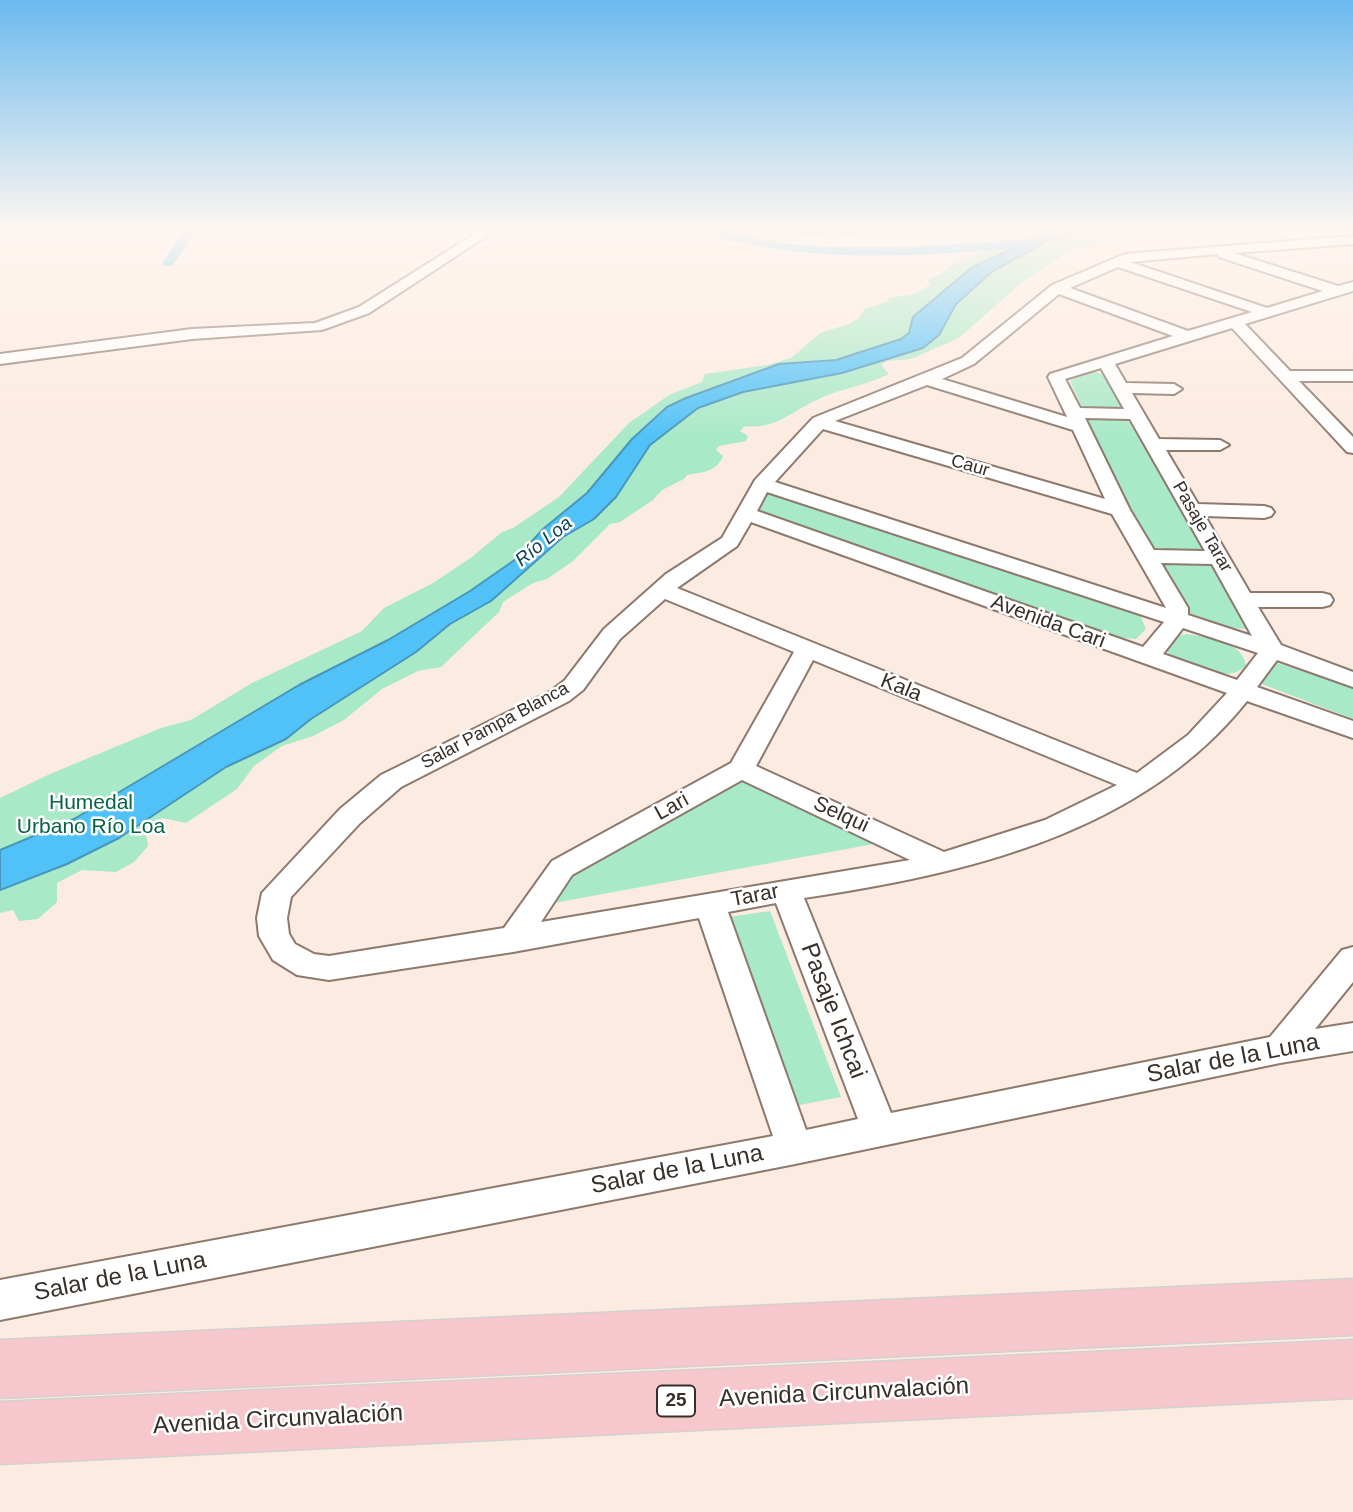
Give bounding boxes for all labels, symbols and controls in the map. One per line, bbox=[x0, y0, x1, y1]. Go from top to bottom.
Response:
street label: Caur bbox=[948, 450, 992, 482]
street label: Pasaje Tarar bbox=[1167, 478, 1237, 576]
water label: Río Loa bbox=[511, 512, 577, 572]
street label: Avenida Cari bbox=[987, 590, 1109, 654]
street label: Kala bbox=[877, 668, 925, 708]
street label: Salar Pampa Blanca bbox=[417, 678, 573, 774]
street label: Lari bbox=[651, 787, 693, 827]
park label: Humedal Urbano Río Loa bbox=[17, 790, 165, 840]
street label: Selqui bbox=[809, 791, 873, 839]
street label: Tarar bbox=[729, 879, 781, 913]
street label: Pasaje Ichcai bbox=[794, 939, 872, 1083]
street label: Salar de la Luna bbox=[1144, 1028, 1322, 1090]
street label: Salar de la Luna bbox=[588, 1139, 766, 1201]
street label: Salar de la Luna bbox=[31, 1246, 209, 1308]
street label: Avenida Circunvalación bbox=[718, 1372, 970, 1414]
road number: 25 bbox=[657, 1386, 695, 1416]
street label: Avenida Circunvalación bbox=[152, 1399, 404, 1441]

